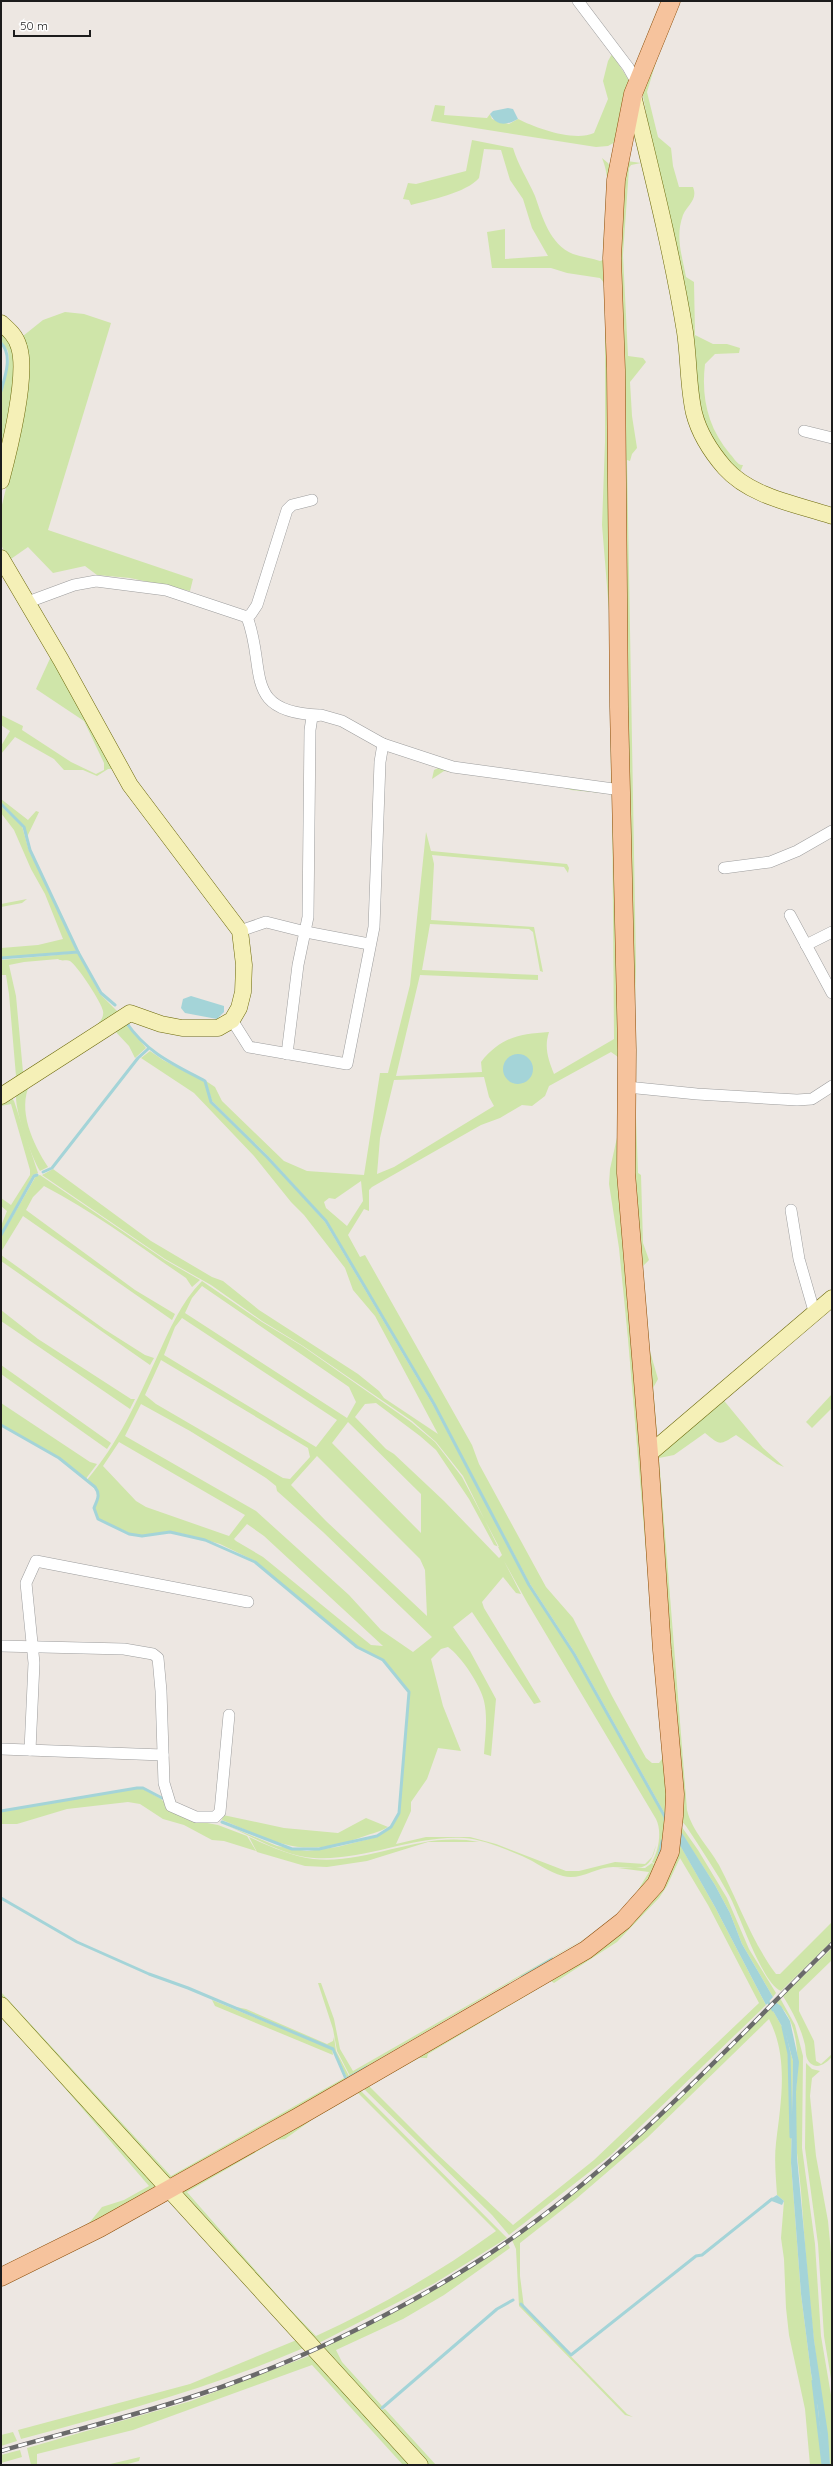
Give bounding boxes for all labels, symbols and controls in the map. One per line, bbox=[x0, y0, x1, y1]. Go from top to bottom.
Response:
scale bar bbox=[14, 12, 90, 38]
text: 50 m bbox=[20, 18, 48, 33]

